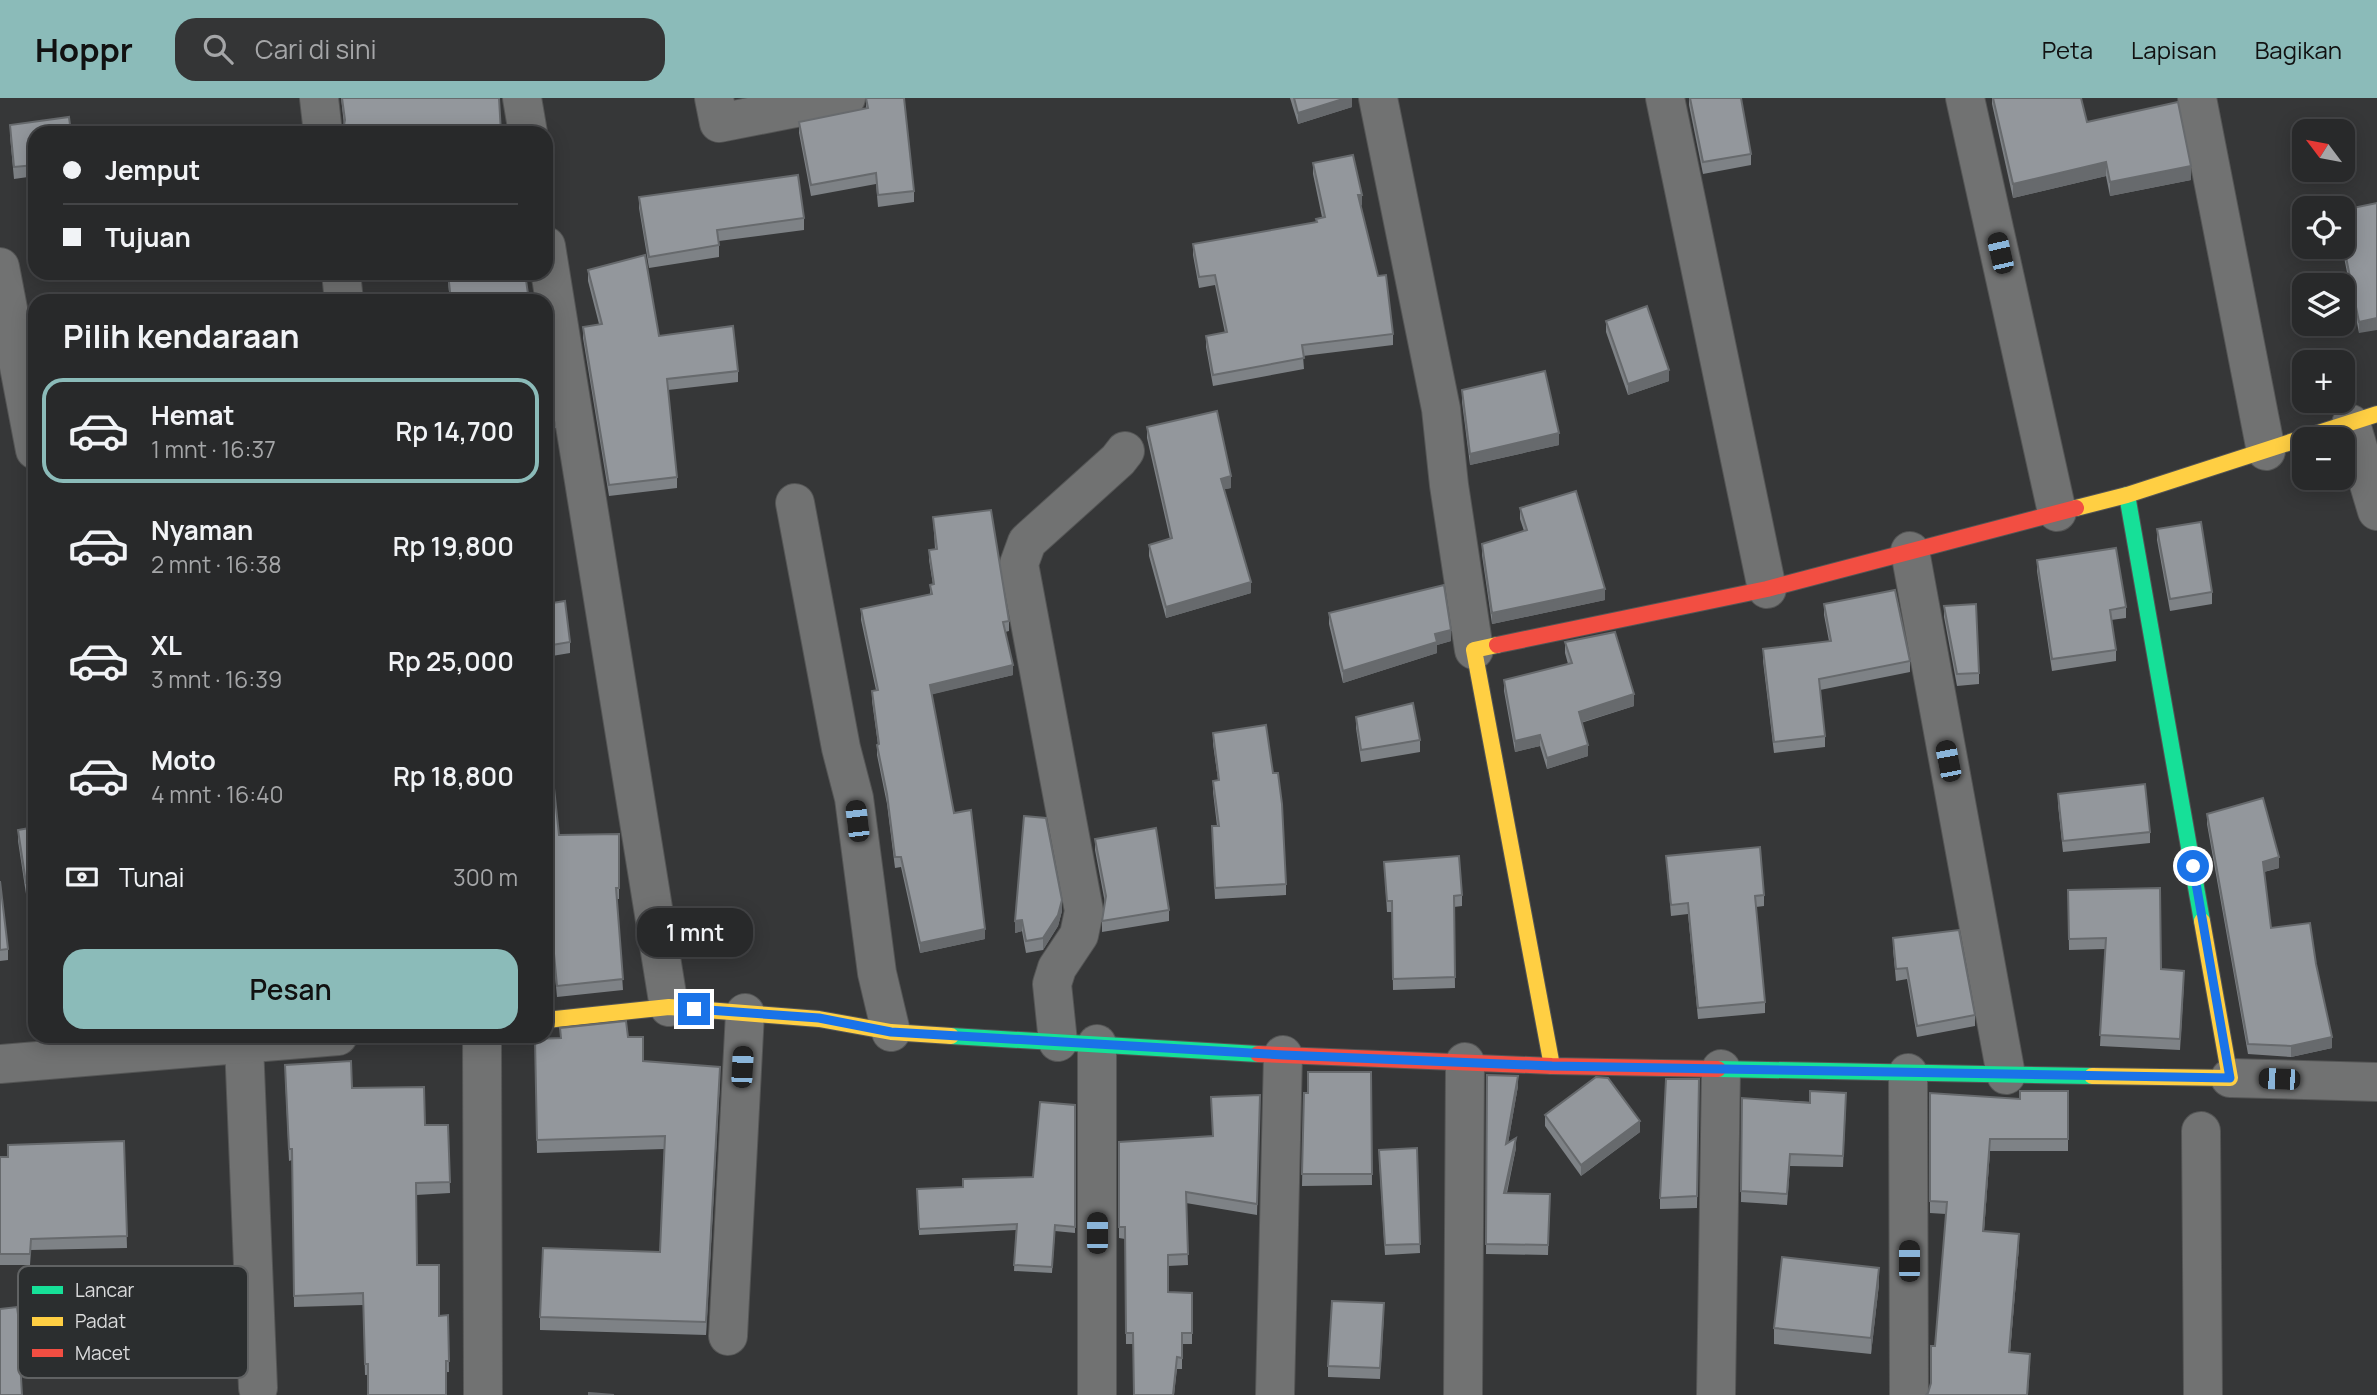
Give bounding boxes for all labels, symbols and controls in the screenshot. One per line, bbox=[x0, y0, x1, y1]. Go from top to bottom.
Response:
search box bbox=[175, 18, 665, 81]
text: Hoppr bbox=[35, 27, 133, 72]
icon: search bbox=[199, 30, 237, 68]
text: Cari di sini bbox=[255, 31, 377, 67]
text: Peta bbox=[2042, 33, 2093, 66]
text: Lapisan bbox=[2131, 33, 2217, 66]
text: Bagikan bbox=[2255, 33, 2342, 66]
north arrow bbox=[2292, 119, 2356, 182]
map controls bbox=[2292, 119, 2355, 490]
text: Jemput bbox=[105, 152, 200, 188]
button: locate bbox=[2292, 196, 2355, 259]
text: Tujuan bbox=[105, 219, 191, 255]
car bbox=[1986, 230, 2015, 276]
button: layers bbox=[2292, 273, 2355, 336]
text: Pilih kendaraan bbox=[63, 314, 300, 358]
button: + bbox=[2292, 350, 2355, 413]
text: Hemat bbox=[151, 397, 235, 433]
icon: car bbox=[67, 399, 130, 462]
text: Rp 14,700 bbox=[395, 413, 514, 449]
button: − bbox=[2292, 427, 2355, 490]
text: 1 mnt · 16:37 bbox=[151, 433, 276, 465]
text: Nyaman bbox=[151, 512, 253, 548]
icon: car bbox=[67, 514, 130, 577]
text: Rp 19,800 bbox=[393, 528, 514, 564]
text: 2 mnt · 16:38 bbox=[151, 548, 282, 580]
text: XL bbox=[151, 627, 182, 663]
icon: car bbox=[67, 629, 130, 692]
text: Rp 25,000 bbox=[388, 643, 514, 679]
text: 3 mnt · 16:39 bbox=[151, 663, 282, 695]
car bbox=[1934, 738, 1963, 784]
text: Moto bbox=[151, 742, 216, 778]
icon: car bbox=[67, 744, 130, 807]
text: Rp 18,800 bbox=[393, 758, 514, 794]
text: 4 mnt · 16:40 bbox=[151, 778, 284, 810]
car bbox=[845, 799, 870, 843]
route start bbox=[2177, 850, 2209, 882]
icon: cash bbox=[63, 858, 101, 896]
text: Tunai bbox=[119, 859, 185, 895]
text: 300 m bbox=[453, 861, 518, 893]
callout: 1 mnt bbox=[636, 908, 752, 956]
text: 1 mnt bbox=[666, 916, 724, 948]
button: Pesan bbox=[63, 949, 518, 1029]
route end bbox=[678, 993, 710, 1025]
car bbox=[731, 1045, 754, 1089]
car bbox=[2258, 1068, 2301, 1090]
car bbox=[1087, 1212, 1108, 1254]
car bbox=[1899, 1240, 1920, 1282]
legend bbox=[18, 1266, 248, 1378]
text: Lancar bbox=[75, 1277, 134, 1303]
text: Padat bbox=[75, 1308, 126, 1334]
text: Macet bbox=[75, 1340, 130, 1366]

